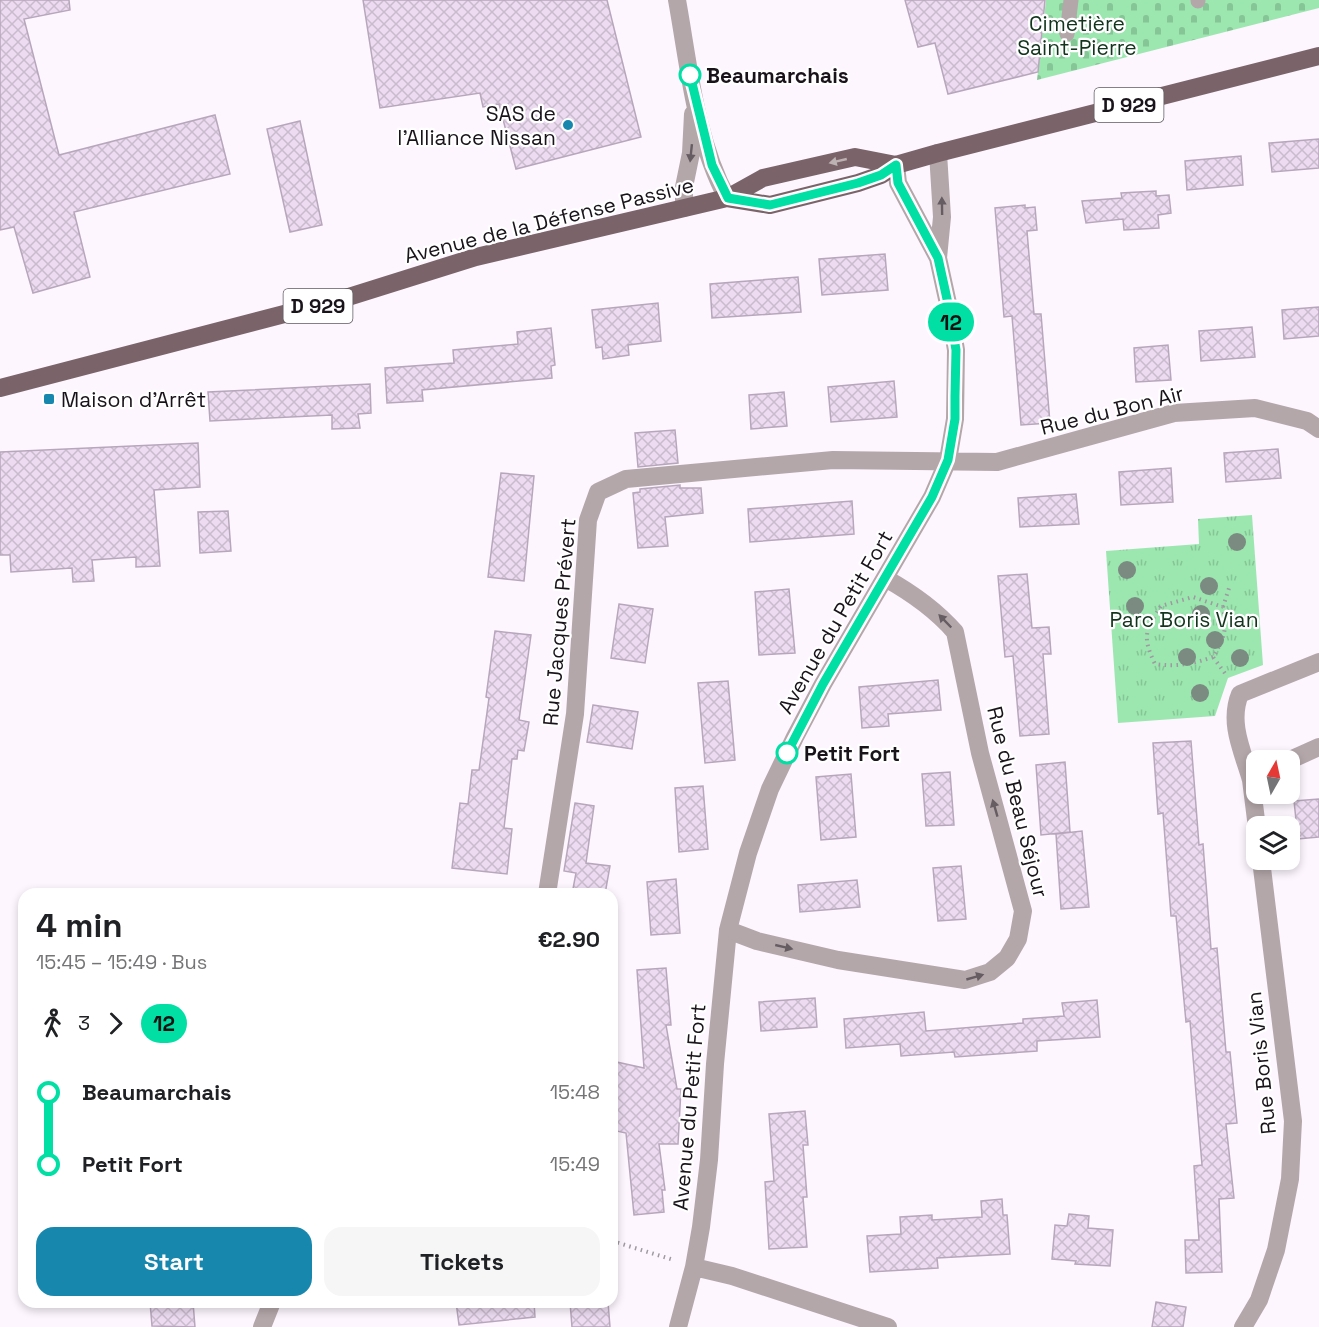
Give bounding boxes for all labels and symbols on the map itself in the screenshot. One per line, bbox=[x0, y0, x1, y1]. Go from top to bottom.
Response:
park label: Cimetière Saint-Pierre bbox=[1017, 10, 1137, 61]
place label: Beaumarchais bbox=[706, 62, 849, 89]
marker: Beaumarchais bbox=[679, 64, 701, 86]
road number: D 929 bbox=[1094, 88, 1164, 122]
place label: SAS de l'Alliance Nissan bbox=[397, 100, 556, 151]
marker: SAS de l'Alliance Nissan bbox=[561, 118, 575, 132]
one-way arrow bbox=[686, 143, 695, 162]
one-way arrow bbox=[829, 156, 848, 166]
street label: Avenue de la Défense Passive bbox=[401, 171, 697, 269]
one-way arrow bbox=[937, 196, 947, 215]
road number: D 929 bbox=[284, 289, 352, 323]
line badge: 12 bbox=[924, 302, 978, 342]
street label: Rue du Bon Air bbox=[1037, 379, 1187, 441]
place label: Maison d'Arrêt bbox=[61, 386, 206, 413]
marker: Maison d'Arrêt bbox=[42, 392, 56, 406]
street label: Rue Jacques Prévert bbox=[536, 517, 582, 727]
street label: Avenue du Petit Fort bbox=[771, 525, 899, 719]
park label: Parc Boris Vian bbox=[1109, 606, 1259, 633]
one-way arrow bbox=[938, 614, 952, 629]
street label: Rue du Beau Séjour bbox=[981, 703, 1055, 901]
place label: Petit Fort bbox=[804, 740, 900, 767]
marker: Petit Fort bbox=[776, 742, 798, 764]
north arrow bbox=[1246, 750, 1300, 804]
one-way arrow bbox=[990, 799, 999, 817]
one-way arrow bbox=[774, 943, 793, 952]
one-way arrow bbox=[966, 972, 984, 981]
street label: Rue Boris Vian bbox=[1240, 990, 1282, 1136]
street label: Avenue du Petit Fort bbox=[667, 1003, 711, 1211]

